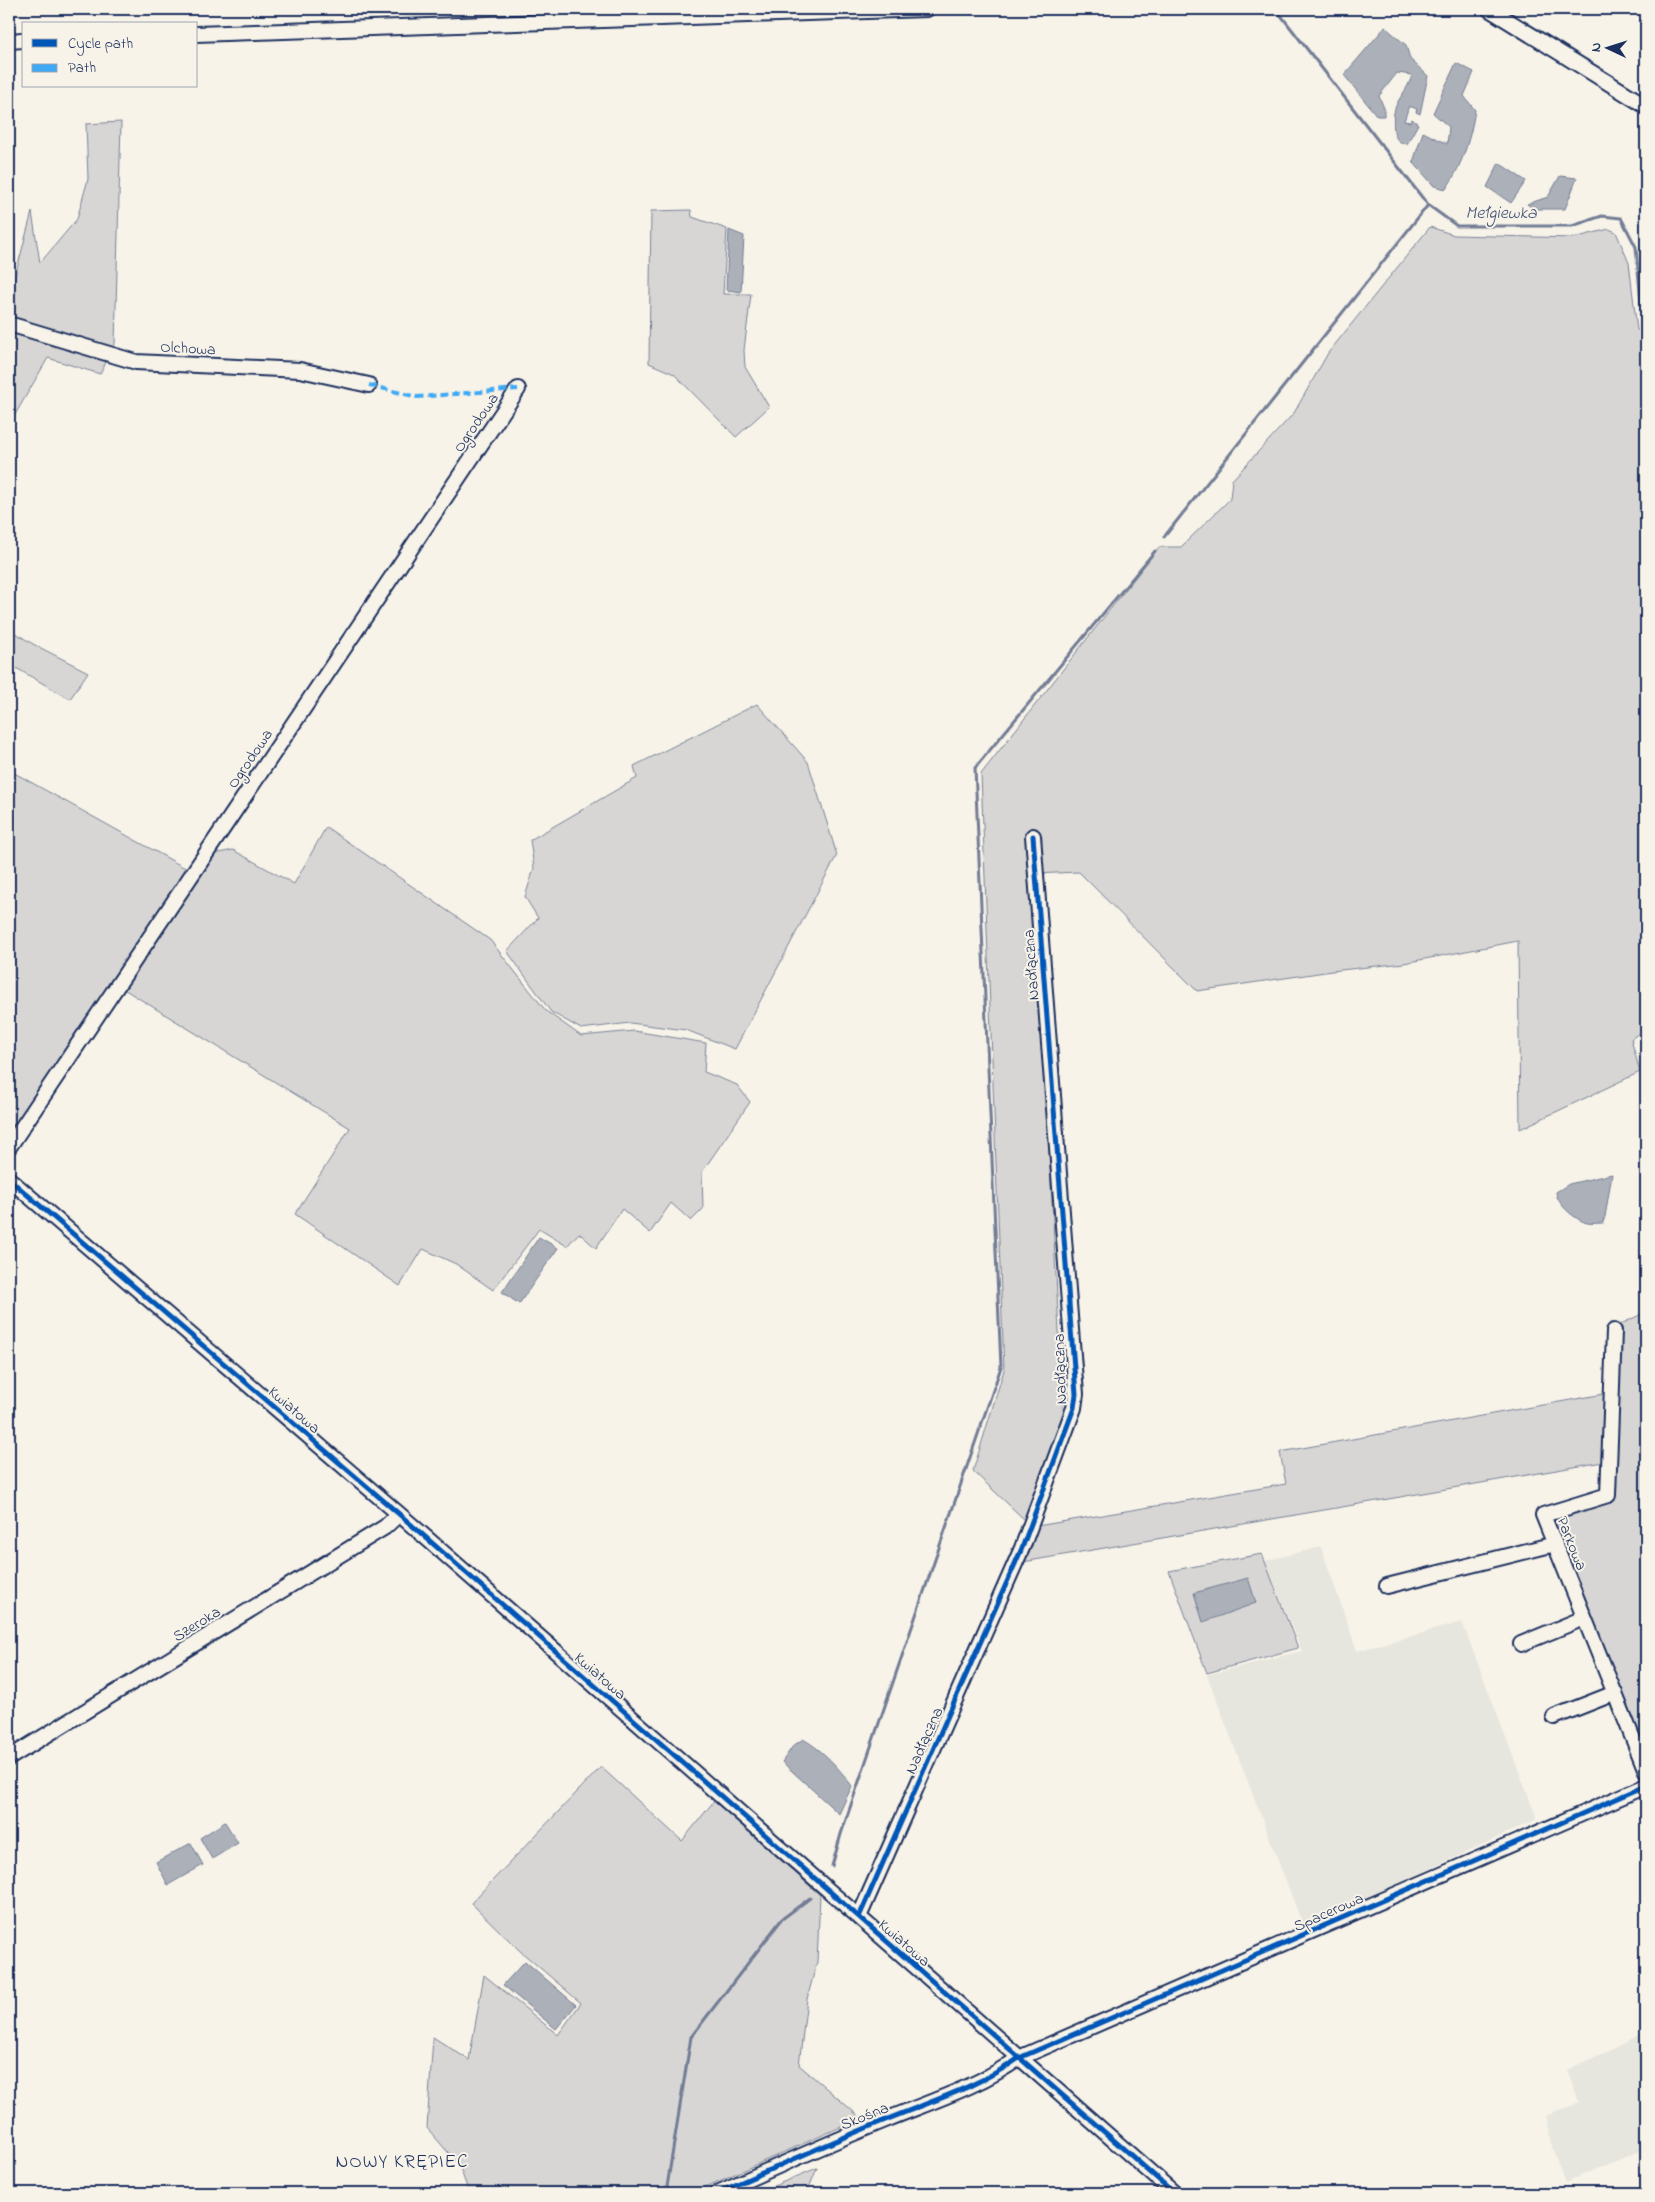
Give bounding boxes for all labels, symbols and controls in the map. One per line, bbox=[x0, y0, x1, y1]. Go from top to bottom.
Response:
legend bbox=[22, 22, 198, 88]
north arrow bbox=[1582, 22, 1632, 72]
text: Cycle path bbox=[68, 33, 133, 56]
text: N bbox=[1586, 42, 1607, 53]
text: Path bbox=[68, 57, 96, 79]
water label: Mełgiewka bbox=[1465, 201, 1537, 227]
street label: Olchowa bbox=[160, 336, 216, 362]
street label: Ogrodowa bbox=[448, 388, 505, 458]
street label: Ogrodowa bbox=[222, 724, 279, 794]
street label: Nadłączna bbox=[1018, 929, 1046, 1001]
street label: Nadłączna bbox=[1048, 1333, 1074, 1405]
street label: Kwiatowa bbox=[262, 1381, 325, 1440]
street label: Parkowa bbox=[1549, 1513, 1593, 1574]
street label: Szeroka bbox=[168, 1601, 226, 1649]
street label: Kwiatowa bbox=[568, 1647, 631, 1706]
street label: Nadłączna bbox=[899, 1703, 950, 1778]
street label: Spacerowa bbox=[1290, 1887, 1368, 1939]
street label: Kwiatowa bbox=[872, 1914, 935, 1973]
street label: Skośna bbox=[837, 2096, 893, 2137]
district label: NOWY KRĘPIEC bbox=[335, 2149, 469, 2176]

